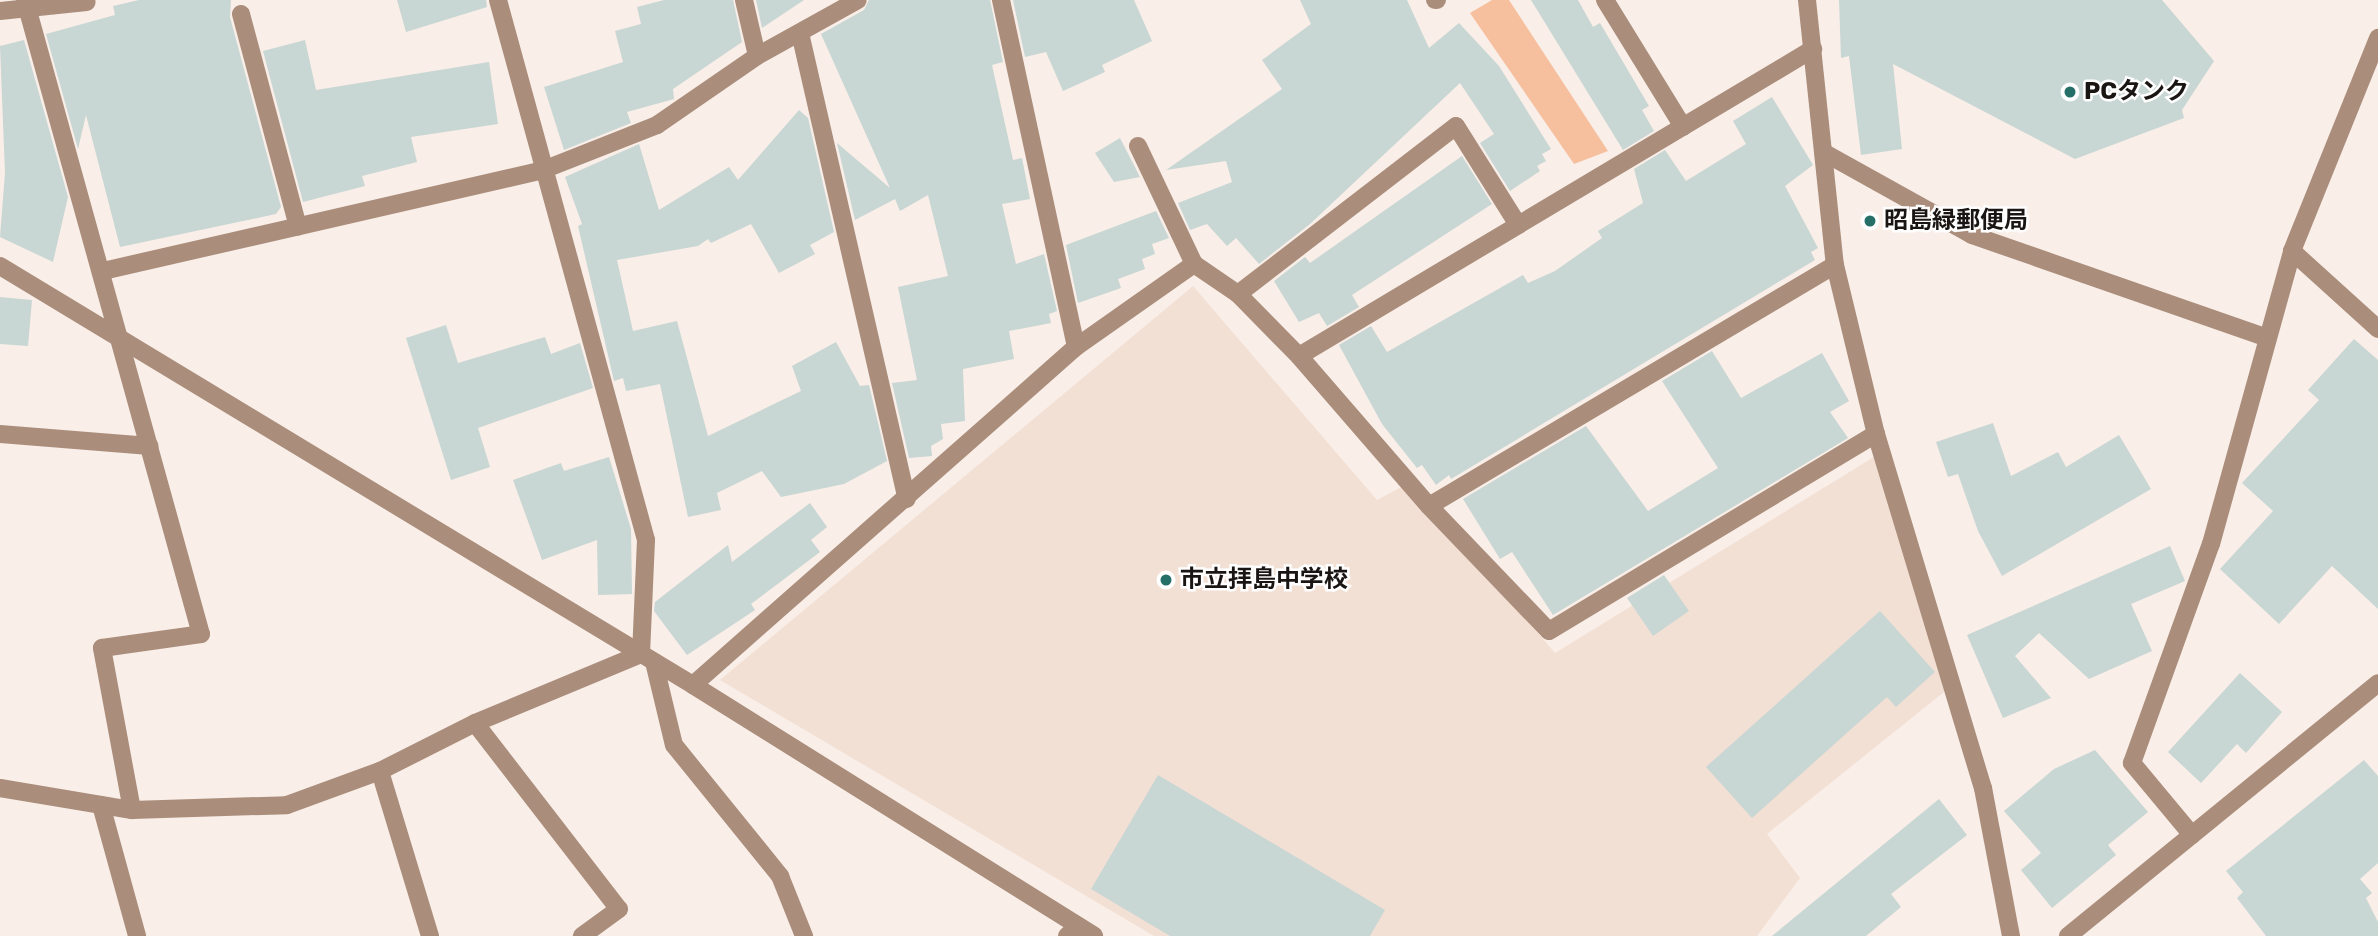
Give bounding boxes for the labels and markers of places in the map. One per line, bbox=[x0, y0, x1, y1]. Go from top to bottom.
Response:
place label: PCタンク bbox=[2084, 78, 2189, 106]
marker: PCタンク bbox=[2062, 84, 2078, 100]
place label: 昭島緑郵便局 bbox=[1884, 207, 2028, 235]
marker: 昭島緑郵便局 bbox=[1862, 213, 1878, 229]
place label: 市立拝島中学校 bbox=[1180, 566, 1348, 594]
marker: 市立拝島中学校 bbox=[1158, 572, 1174, 588]

